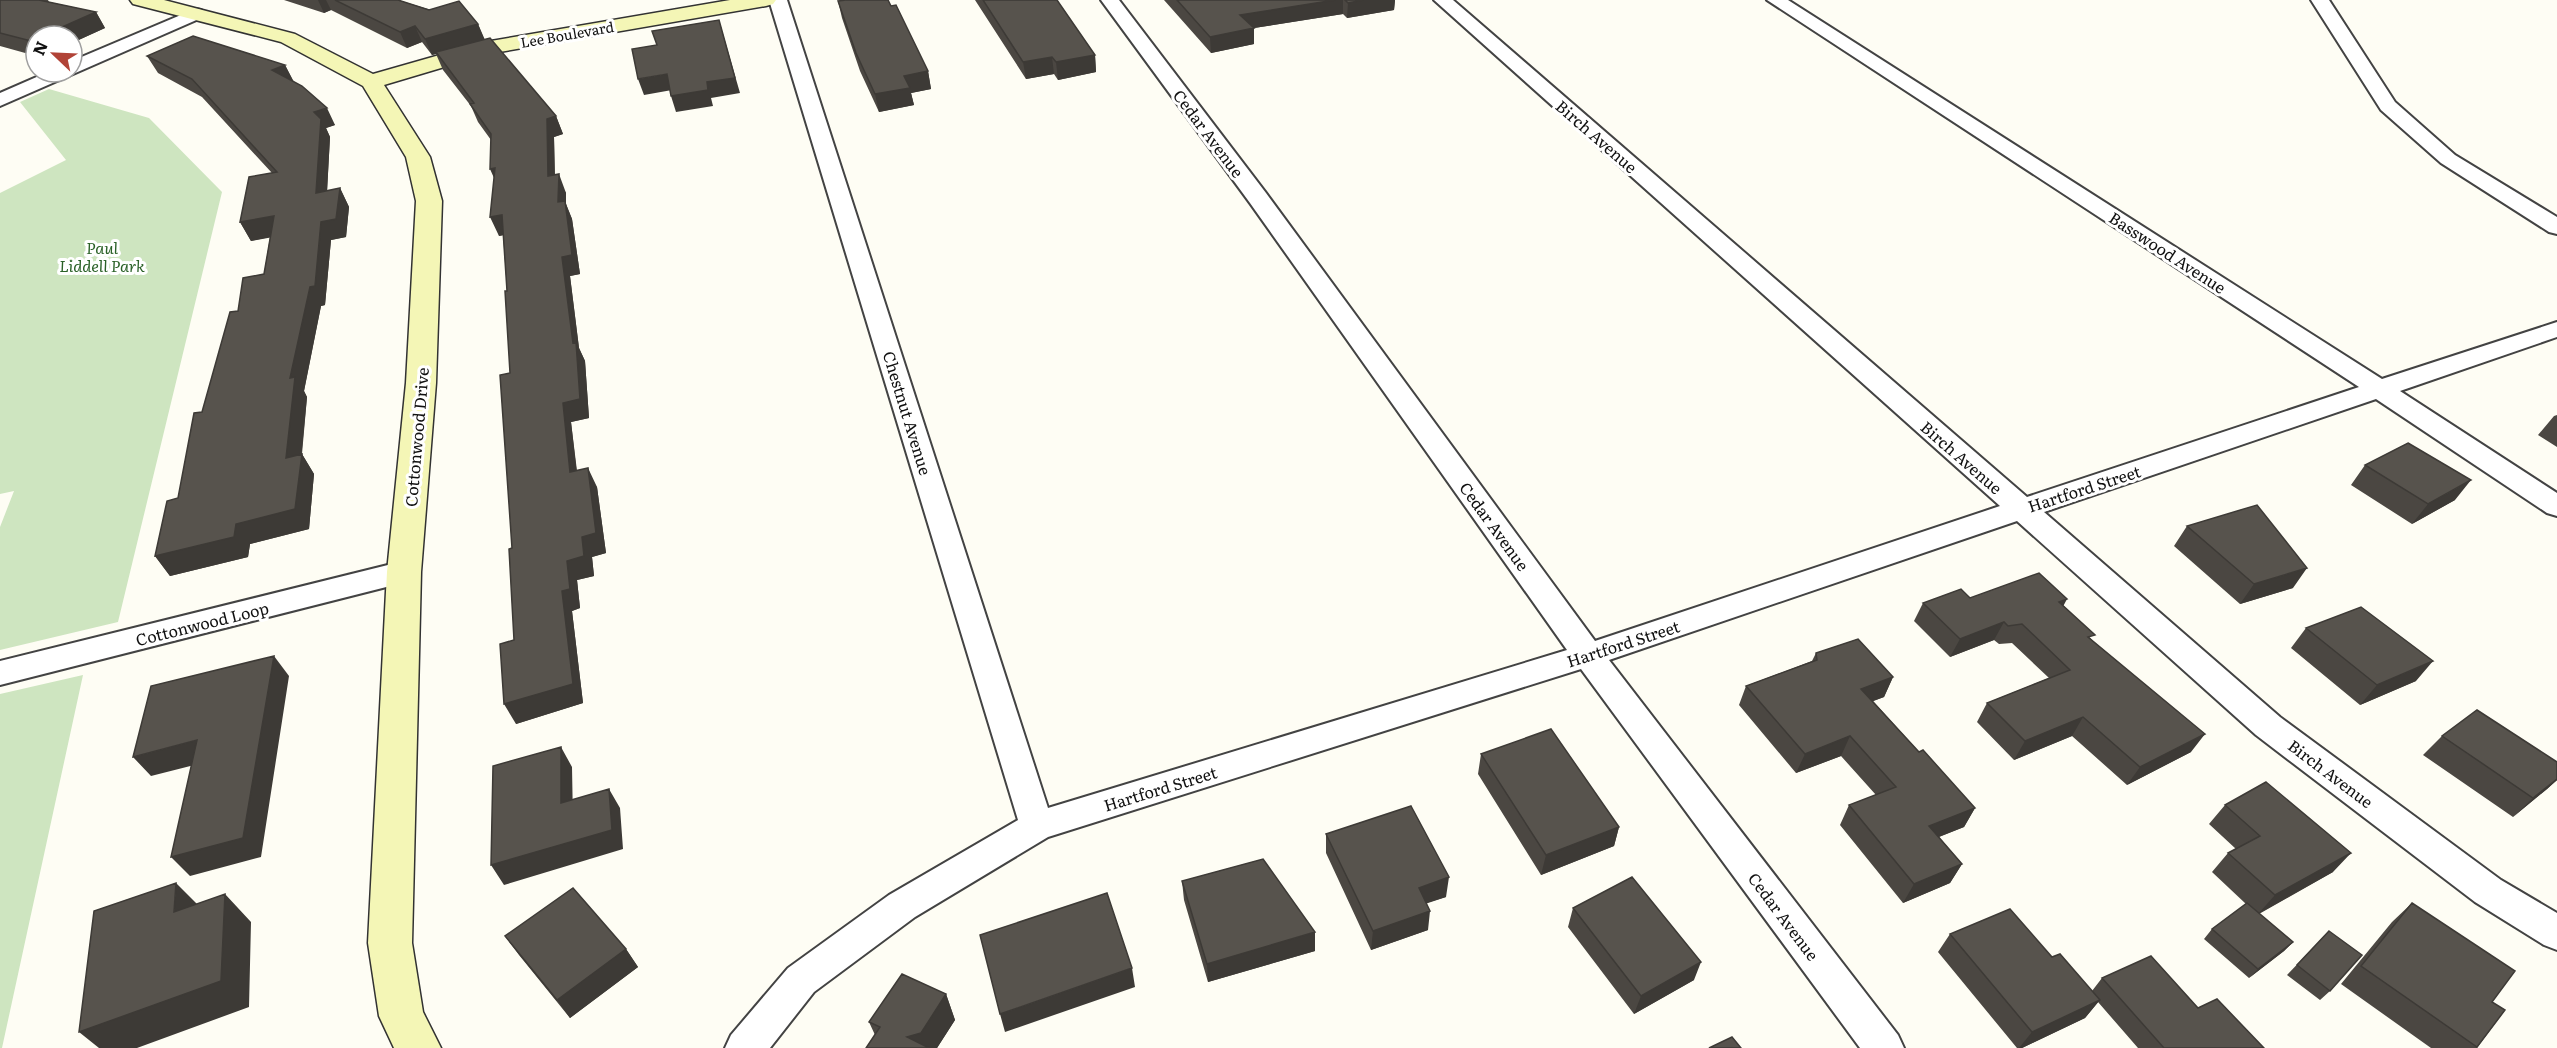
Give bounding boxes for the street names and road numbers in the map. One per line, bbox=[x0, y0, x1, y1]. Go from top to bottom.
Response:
street label: Lee Boulevard bbox=[519, 16, 616, 52]
street label: Cedar Avenue bbox=[1168, 84, 1250, 182]
street label: Birch Avenue bbox=[1551, 94, 1643, 178]
street label: Basswood Avenue bbox=[2105, 205, 2231, 299]
street label: Chestnut Avenue bbox=[878, 348, 938, 478]
street label: Cottonwood Drive bbox=[398, 366, 434, 508]
street label: Birch Avenue bbox=[1916, 415, 2008, 499]
street label: Hartford Street bbox=[2024, 458, 2144, 518]
street label: Cedar Avenue bbox=[1455, 477, 1535, 575]
street label: Cottonwood Loop bbox=[133, 595, 271, 651]
street label: Hartford Street bbox=[1563, 613, 1683, 673]
street label: Birch Avenue bbox=[2283, 733, 2379, 813]
street label: Hartford Street bbox=[1100, 759, 1220, 817]
street label: Cedar Avenue bbox=[1743, 867, 1825, 965]

